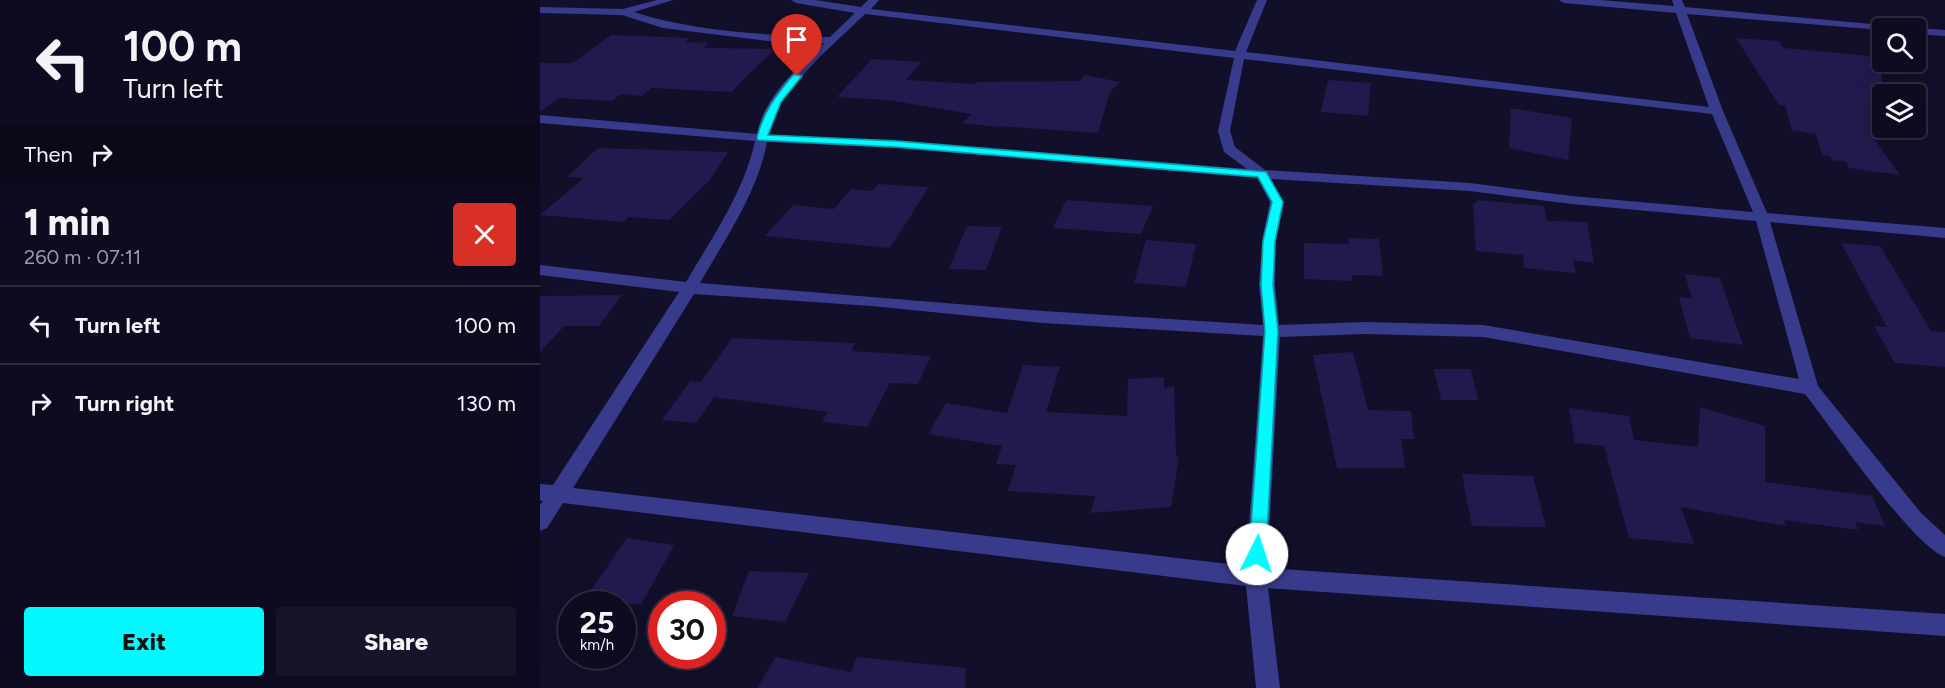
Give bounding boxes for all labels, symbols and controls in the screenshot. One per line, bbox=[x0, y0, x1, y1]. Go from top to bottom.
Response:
pin bbox=[771, 14, 822, 76]
map controls bbox=[1872, 18, 1926, 138]
button: search bbox=[1872, 18, 1926, 72]
text: 100 m bbox=[123, 21, 242, 72]
icon: arrive bbox=[780, 23, 813, 56]
icon: left bbox=[24, 24, 102, 102]
text: Turn left bbox=[123, 72, 223, 105]
button: layers bbox=[1872, 84, 1926, 138]
icon: right bbox=[85, 138, 118, 171]
text: Then bbox=[24, 141, 73, 168]
text: 1 min bbox=[24, 201, 110, 244]
button: close bbox=[453, 203, 516, 266]
text: 260 m · 07:11 bbox=[24, 245, 141, 269]
icon: left bbox=[24, 309, 57, 342]
text: Turn left bbox=[75, 312, 161, 339]
text: 100 m bbox=[455, 312, 516, 339]
icon: right bbox=[24, 387, 57, 420]
text: Turn right bbox=[75, 390, 174, 417]
text: 130 m bbox=[457, 390, 516, 417]
position arrow bbox=[1225, 522, 1289, 586]
speed limit sign: 30 bbox=[648, 591, 726, 669]
text: 25 bbox=[580, 604, 614, 641]
button: Exit bbox=[24, 607, 264, 676]
button: Share bbox=[276, 607, 516, 676]
text: km/h bbox=[580, 636, 614, 654]

